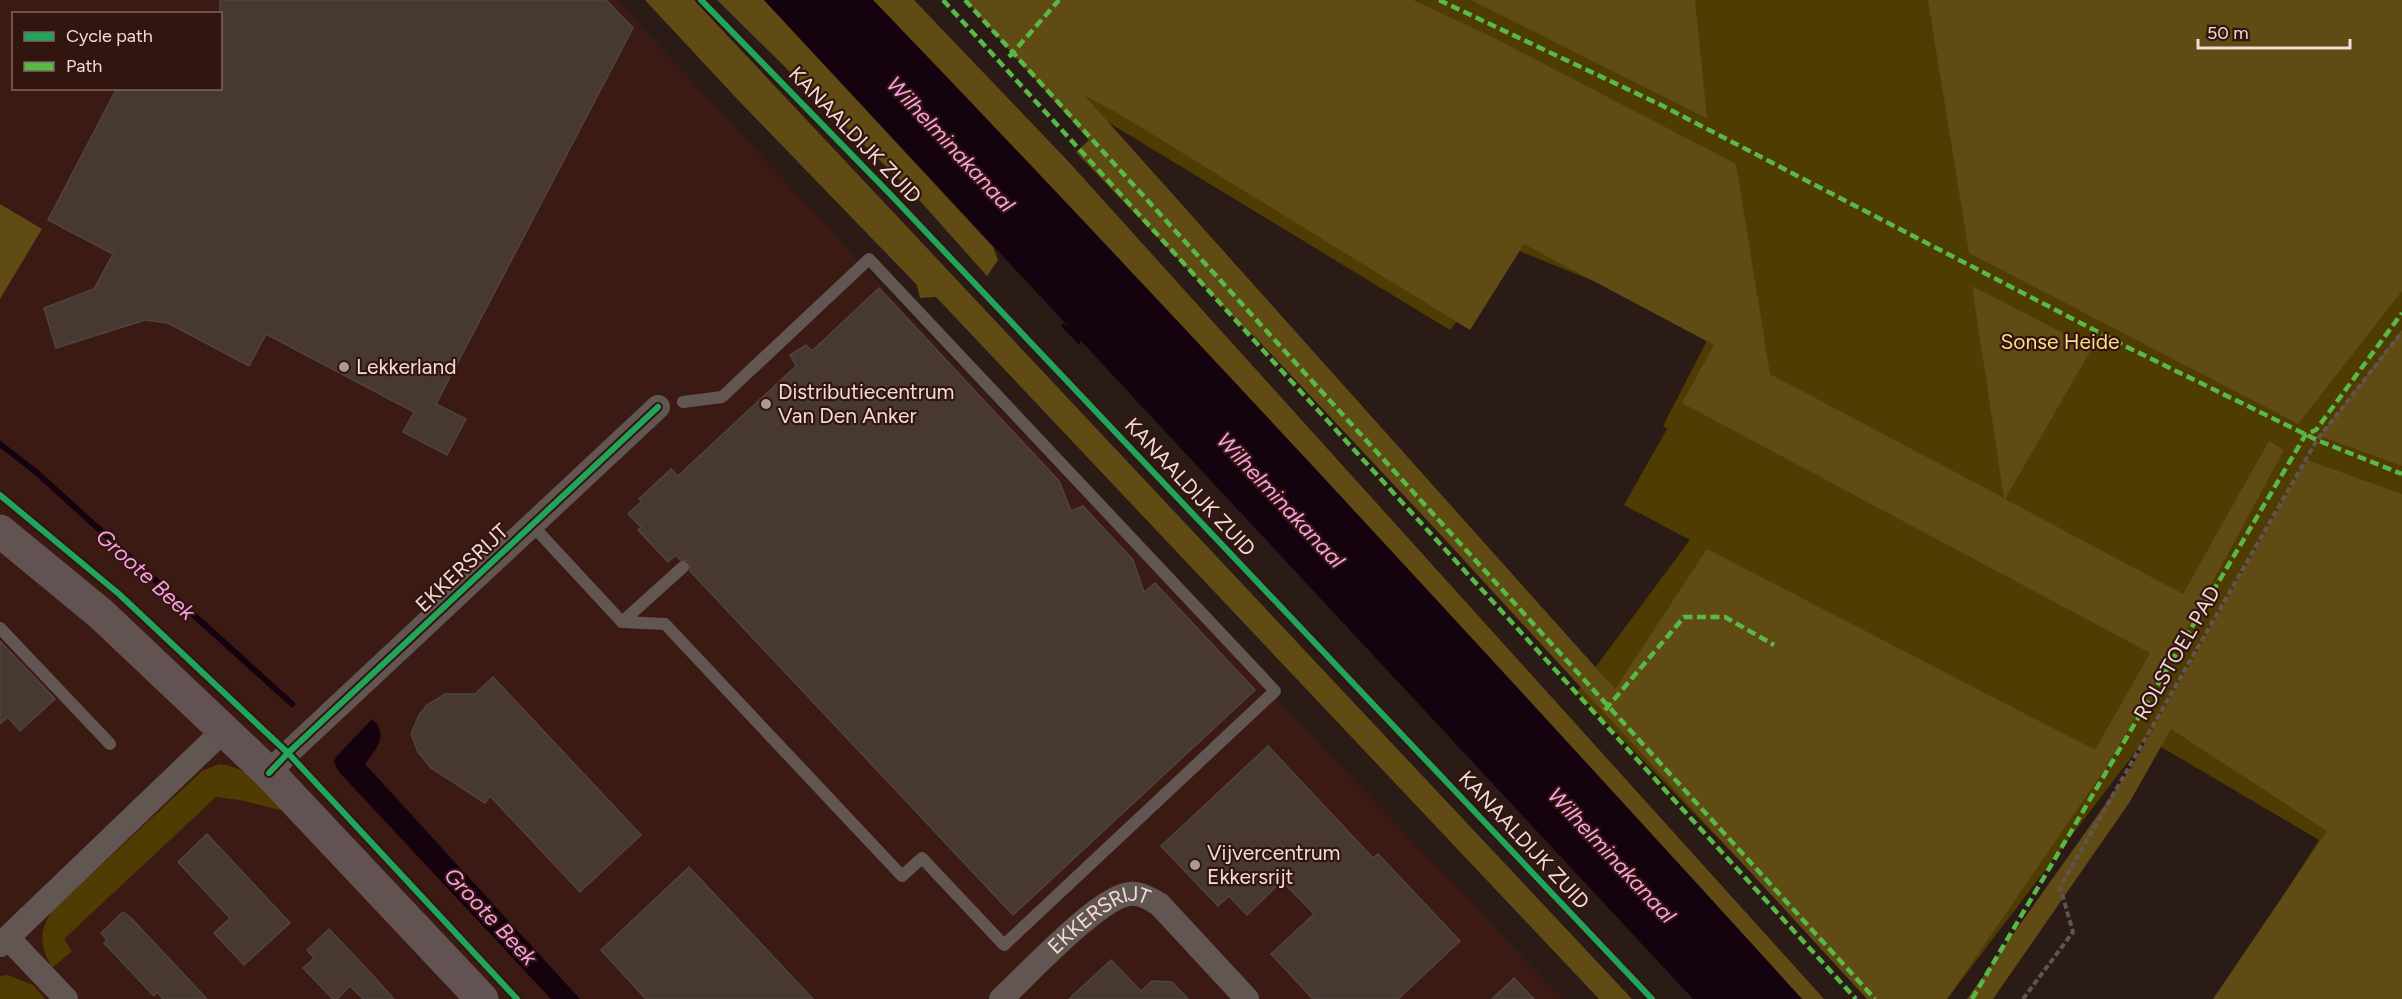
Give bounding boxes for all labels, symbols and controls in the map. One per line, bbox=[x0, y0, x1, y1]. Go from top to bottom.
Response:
legend bbox=[12, 12, 222, 90]
scale bar bbox=[2198, 12, 2350, 50]
text: 50 m bbox=[2207, 22, 2249, 44]
text: Cycle path bbox=[66, 25, 153, 47]
text: Path bbox=[66, 55, 102, 77]
street label: KANAALDIJK ZUID bbox=[784, 61, 927, 208]
water label: Wilhelminakanaal bbox=[881, 71, 1020, 218]
park label: Sonse Heide bbox=[2000, 329, 2120, 354]
place label: Lekkerland bbox=[356, 354, 456, 379]
marker: Lekkerland bbox=[337, 360, 351, 374]
place label: Distributiecentrum Van Den Anker bbox=[778, 379, 954, 428]
marker: Distributiecentrum Van Den Anker bbox=[759, 397, 773, 411]
street label: KANAALDIJK ZUID bbox=[1120, 412, 1261, 561]
water label: Wilhelminakanaal bbox=[1211, 427, 1350, 574]
street label: EKKERSRIJT bbox=[410, 518, 514, 617]
water label: Groote Beek bbox=[91, 523, 202, 627]
street label: ROLSTOEL PAD bbox=[2128, 581, 2225, 724]
street label: KANAALDIJK ZUID bbox=[1454, 765, 1595, 914]
water label: Wilhelminakanaal bbox=[1542, 782, 1681, 929]
place label: Vijvercentrum Ekkersrijt bbox=[1207, 840, 1340, 889]
marker: Vijvercentrum Ekkersrijt bbox=[1188, 858, 1202, 872]
water label: Groote Beek bbox=[439, 862, 544, 972]
street label: EKKERSRIJT bbox=[1042, 881, 1154, 959]

